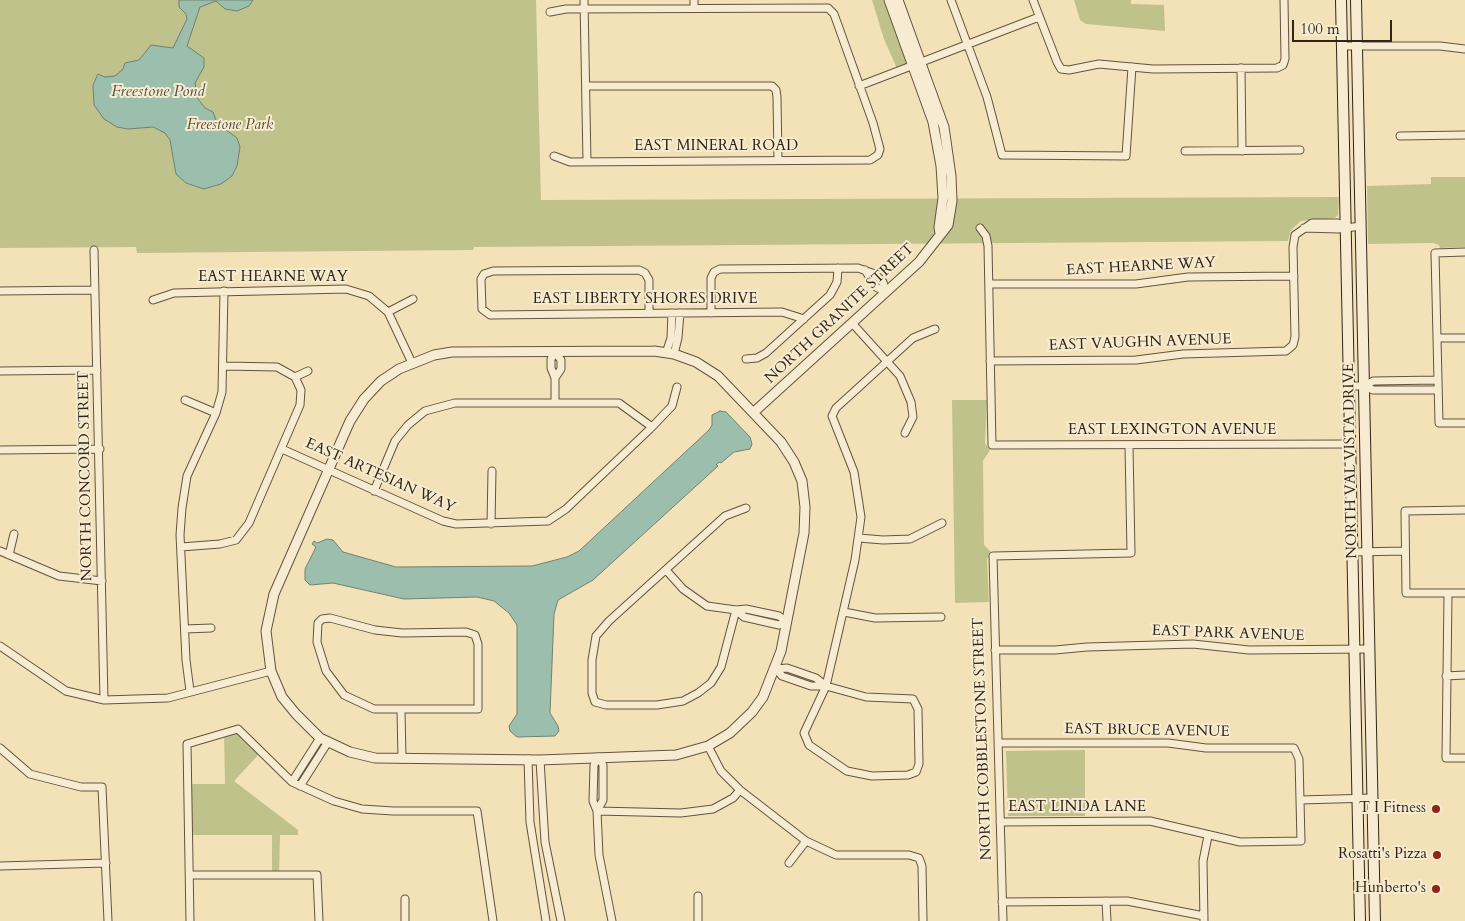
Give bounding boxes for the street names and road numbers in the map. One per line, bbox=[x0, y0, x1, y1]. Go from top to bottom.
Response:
street label: EAST MINERAL ROAD bbox=[634, 138, 798, 156]
street label: NORTH GRANITE STREET bbox=[762, 240, 918, 388]
street label: EAST HEARNE WAY bbox=[1066, 254, 1216, 280]
street label: EAST HEARNE WAY bbox=[198, 269, 348, 287]
street label: EAST LIBERTY SHORES DRIVE bbox=[533, 291, 757, 309]
street label: EAST VAUGHN AVENUE bbox=[1048, 331, 1232, 355]
street label: NORTH VAL VISTA DRIVE bbox=[1340, 363, 1362, 559]
street label: NORTH CONCORD STREET bbox=[75, 371, 97, 581]
street label: EAST LEXINGTON AVENUE bbox=[1068, 422, 1276, 440]
street label: EAST ARTESIAN WAY bbox=[302, 435, 458, 517]
street label: NORTH COBBLESTONE STREET bbox=[970, 617, 996, 861]
street label: EAST PARK AVENUE bbox=[1151, 622, 1305, 646]
street label: EAST BRUCE AVENUE bbox=[1064, 721, 1230, 741]
street label: EAST LINDA LANE bbox=[1008, 799, 1146, 817]

